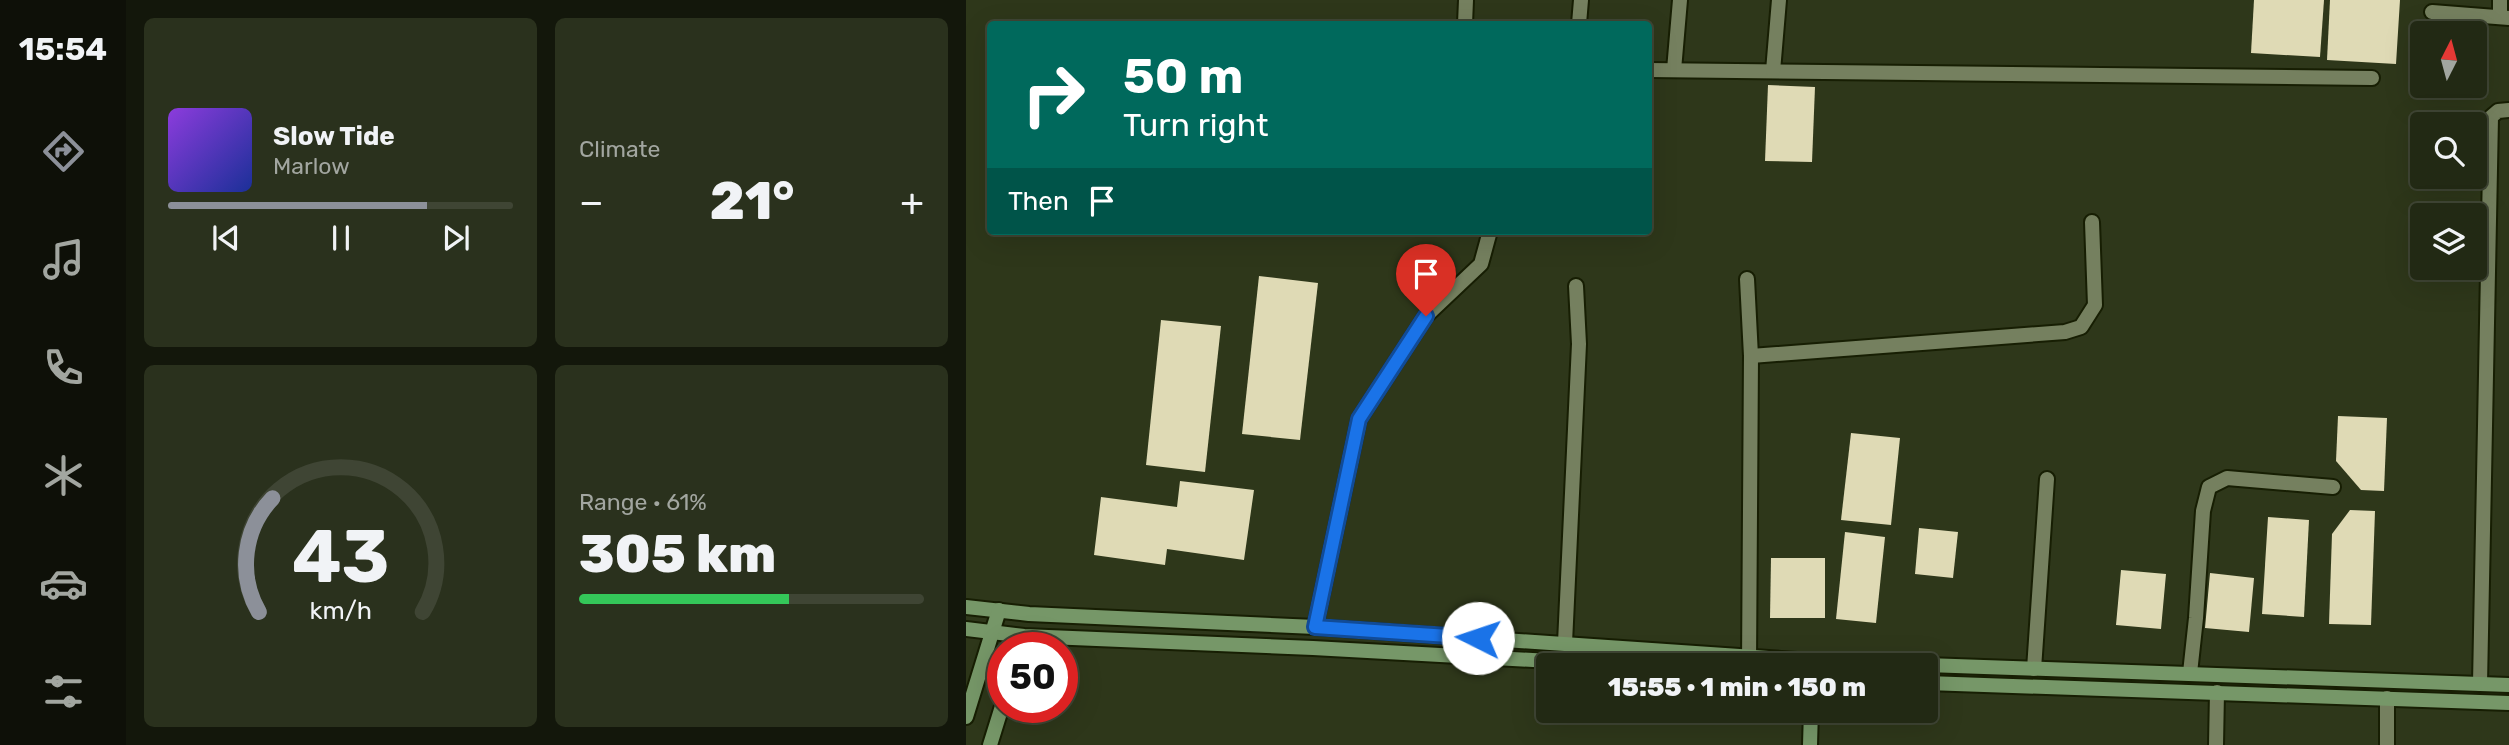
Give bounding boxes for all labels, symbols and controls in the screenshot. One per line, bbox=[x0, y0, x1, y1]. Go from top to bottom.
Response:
north arrow bbox=[2410, 21, 2487, 98]
map controls bbox=[2410, 21, 2487, 280]
text: 15:54 bbox=[19, 30, 107, 68]
text: 50 m bbox=[1123, 47, 1243, 105]
icon: right bbox=[1008, 49, 1099, 140]
text: Turn right bbox=[1123, 106, 1268, 144]
button: search bbox=[2410, 112, 2487, 189]
text: Slow Tide bbox=[273, 121, 395, 152]
icon: directions bbox=[39, 127, 88, 176]
text: Climate bbox=[579, 135, 660, 163]
text: Marlow bbox=[273, 152, 350, 180]
text: 21° bbox=[710, 170, 794, 232]
text: − bbox=[579, 179, 604, 225]
text: + bbox=[900, 179, 924, 225]
icon: arrive bbox=[1083, 182, 1121, 220]
text: Then bbox=[1008, 186, 1069, 217]
button: layers bbox=[2410, 203, 2487, 280]
icon: previous bbox=[207, 219, 245, 257]
icon: pause bbox=[322, 219, 360, 257]
icon: next bbox=[437, 219, 475, 257]
icon: music bbox=[39, 235, 88, 284]
pin bbox=[1396, 244, 1456, 316]
icon: arrive bbox=[1407, 255, 1445, 293]
icon: phone bbox=[39, 343, 88, 392]
icon: climate bbox=[39, 451, 88, 500]
text: Range · 61% bbox=[579, 488, 707, 516]
text: 43 bbox=[292, 514, 389, 600]
text: 305 km bbox=[579, 523, 776, 585]
icon: car bbox=[39, 559, 88, 608]
text: km/h bbox=[309, 596, 372, 625]
position arrow bbox=[1441, 601, 1515, 675]
speed limit sign: 50 bbox=[987, 632, 1078, 723]
icon: filters bbox=[39, 667, 88, 716]
text: 15:55 · 1 min · 150 m bbox=[1608, 672, 1866, 703]

